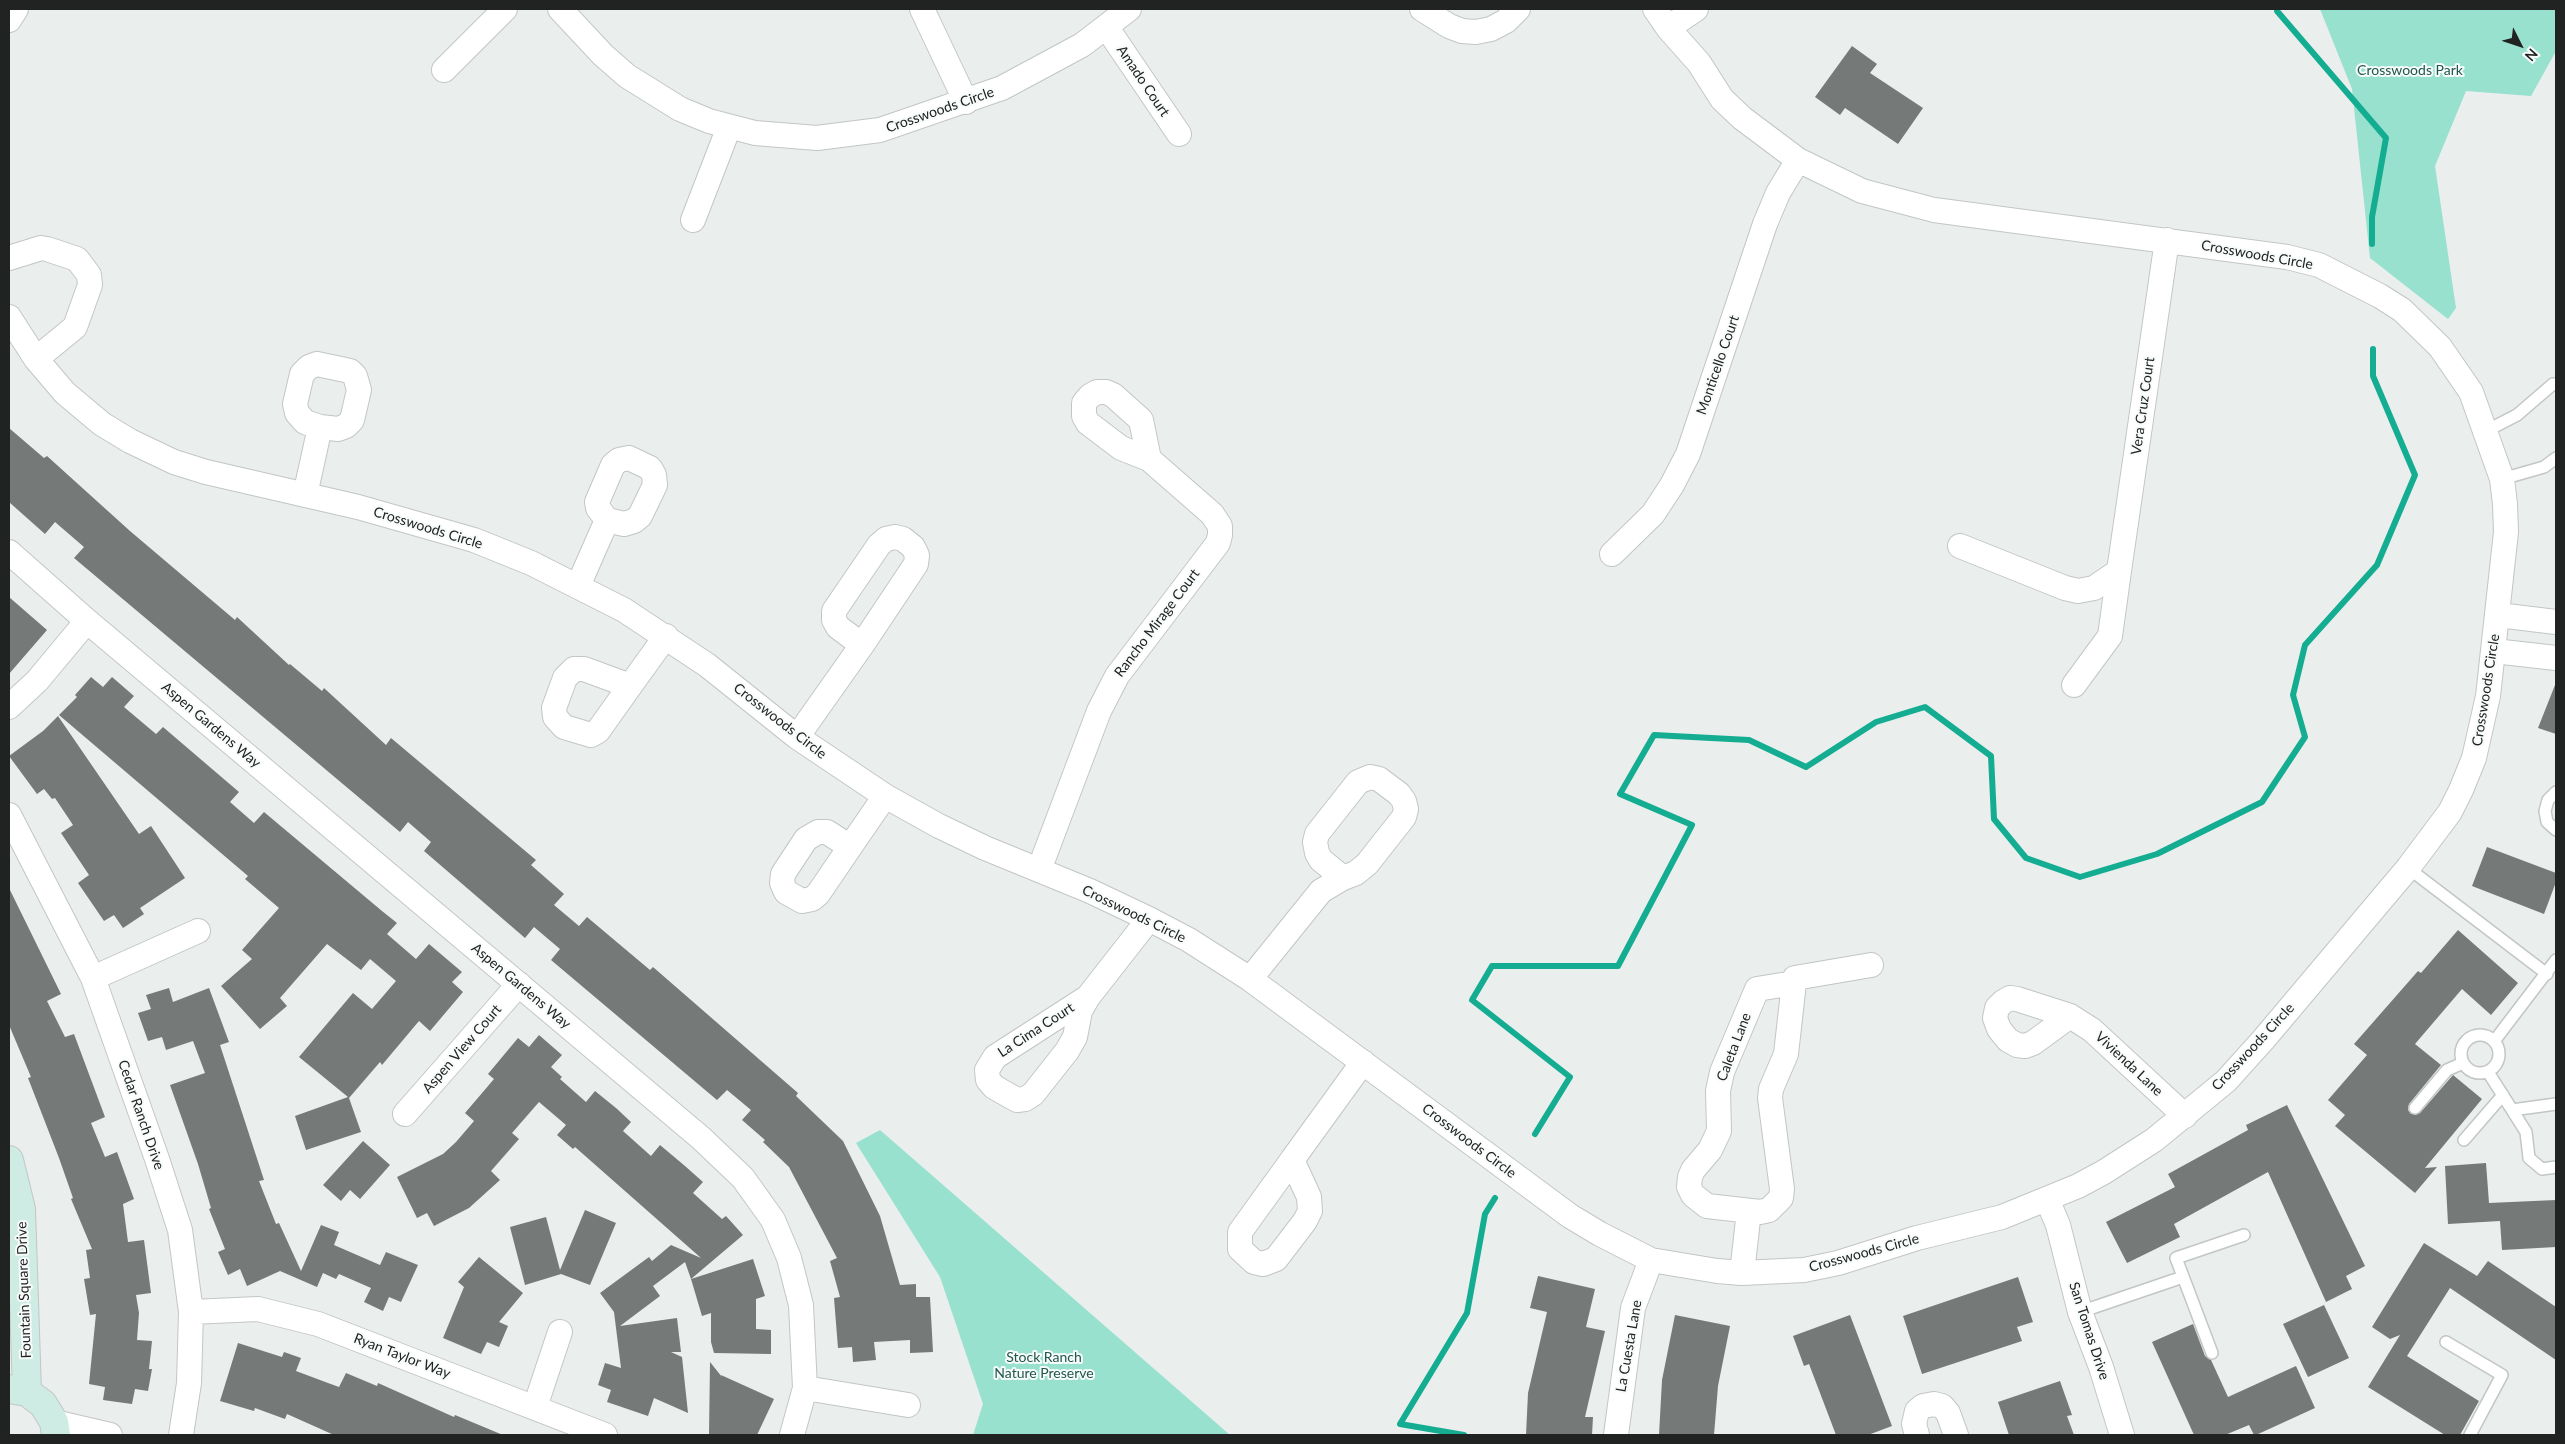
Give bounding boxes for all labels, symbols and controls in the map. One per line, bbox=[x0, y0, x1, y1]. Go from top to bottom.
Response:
north arrow bbox=[2495, 20, 2545, 70]
street label: Amado Court bbox=[1113, 42, 1173, 120]
text: N bbox=[2522, 46, 2542, 65]
park label: Crosswoods Park bbox=[2357, 62, 2463, 78]
street label: Crosswoods Circle bbox=[884, 84, 996, 136]
street label: Crosswoods Circle bbox=[2200, 237, 2314, 273]
street label: Monticello Court bbox=[1693, 313, 1743, 417]
street label: Vera Cruz Court bbox=[2128, 356, 2158, 456]
street label: Crosswoods Circle bbox=[371, 503, 485, 553]
street label: Rancho Mirage Court bbox=[1111, 566, 1203, 680]
street label: Crosswoods Circle bbox=[2469, 633, 2503, 747]
street label: Aspen Gardens Way bbox=[158, 679, 264, 771]
street label: Crosswoods Circle bbox=[730, 679, 830, 763]
street label: Crosswoods Circle bbox=[1079, 882, 1189, 946]
street label: Aspen Gardens Way bbox=[468, 940, 574, 1032]
street label: La Cima Court bbox=[995, 999, 1077, 1061]
street label: Crosswoods Circle bbox=[2208, 1000, 2298, 1094]
street label: Aspen View Court bbox=[419, 1001, 505, 1097]
street label: Caleta Lane bbox=[1713, 1010, 1755, 1084]
street label: Vivienda Lane bbox=[2092, 1028, 2166, 1100]
street label: Cedar Ranch Drive bbox=[114, 1058, 168, 1172]
street label: Crosswoods Circle bbox=[1419, 1100, 1519, 1182]
street label: Fountain Square Drive bbox=[13, 1221, 35, 1359]
street label: Crosswoods Circle bbox=[1807, 1230, 1921, 1276]
street label: San Tomas Drive bbox=[2065, 1280, 2113, 1382]
street label: La Cuesta Lane bbox=[1613, 1299, 1645, 1393]
street label: Ryan Taylor Way bbox=[351, 1330, 453, 1382]
park label: Stock Ranch Nature Preserve bbox=[994, 1349, 1094, 1381]

